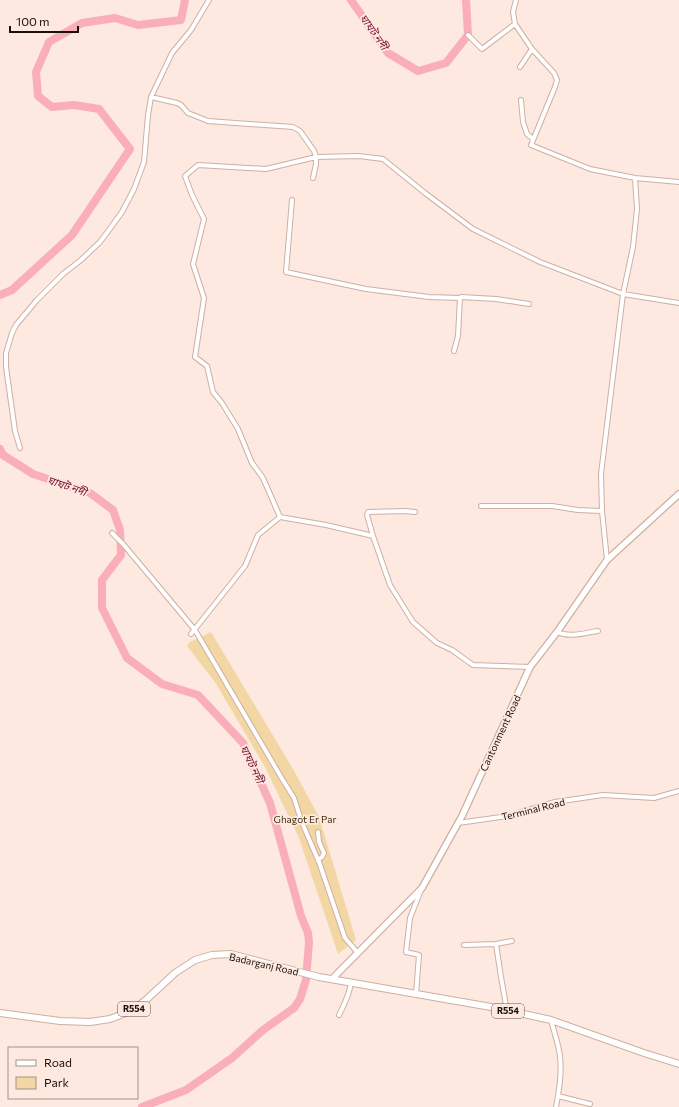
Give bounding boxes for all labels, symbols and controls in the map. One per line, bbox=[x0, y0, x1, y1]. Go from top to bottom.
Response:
scale bar bbox=[10, 8, 78, 34]
water label: ঘাঘট নদী bbox=[358, 11, 392, 54]
text: 100 m bbox=[16, 14, 50, 28]
water label: ঘাঘট নদী bbox=[46, 473, 90, 499]
street label: Cantonment Road bbox=[477, 693, 523, 773]
water label: ঘাঘট নদী bbox=[238, 743, 268, 787]
street label: Terminal Road bbox=[500, 795, 566, 823]
park label: Ghagot Er Par bbox=[274, 813, 336, 825]
street label: Badarganj Road bbox=[228, 950, 300, 978]
road number: R554 bbox=[118, 1002, 150, 1016]
road number: R554 bbox=[492, 1004, 524, 1018]
legend bbox=[8, 1047, 138, 1099]
text: Road bbox=[44, 1055, 72, 1069]
text: Park bbox=[44, 1075, 70, 1089]

